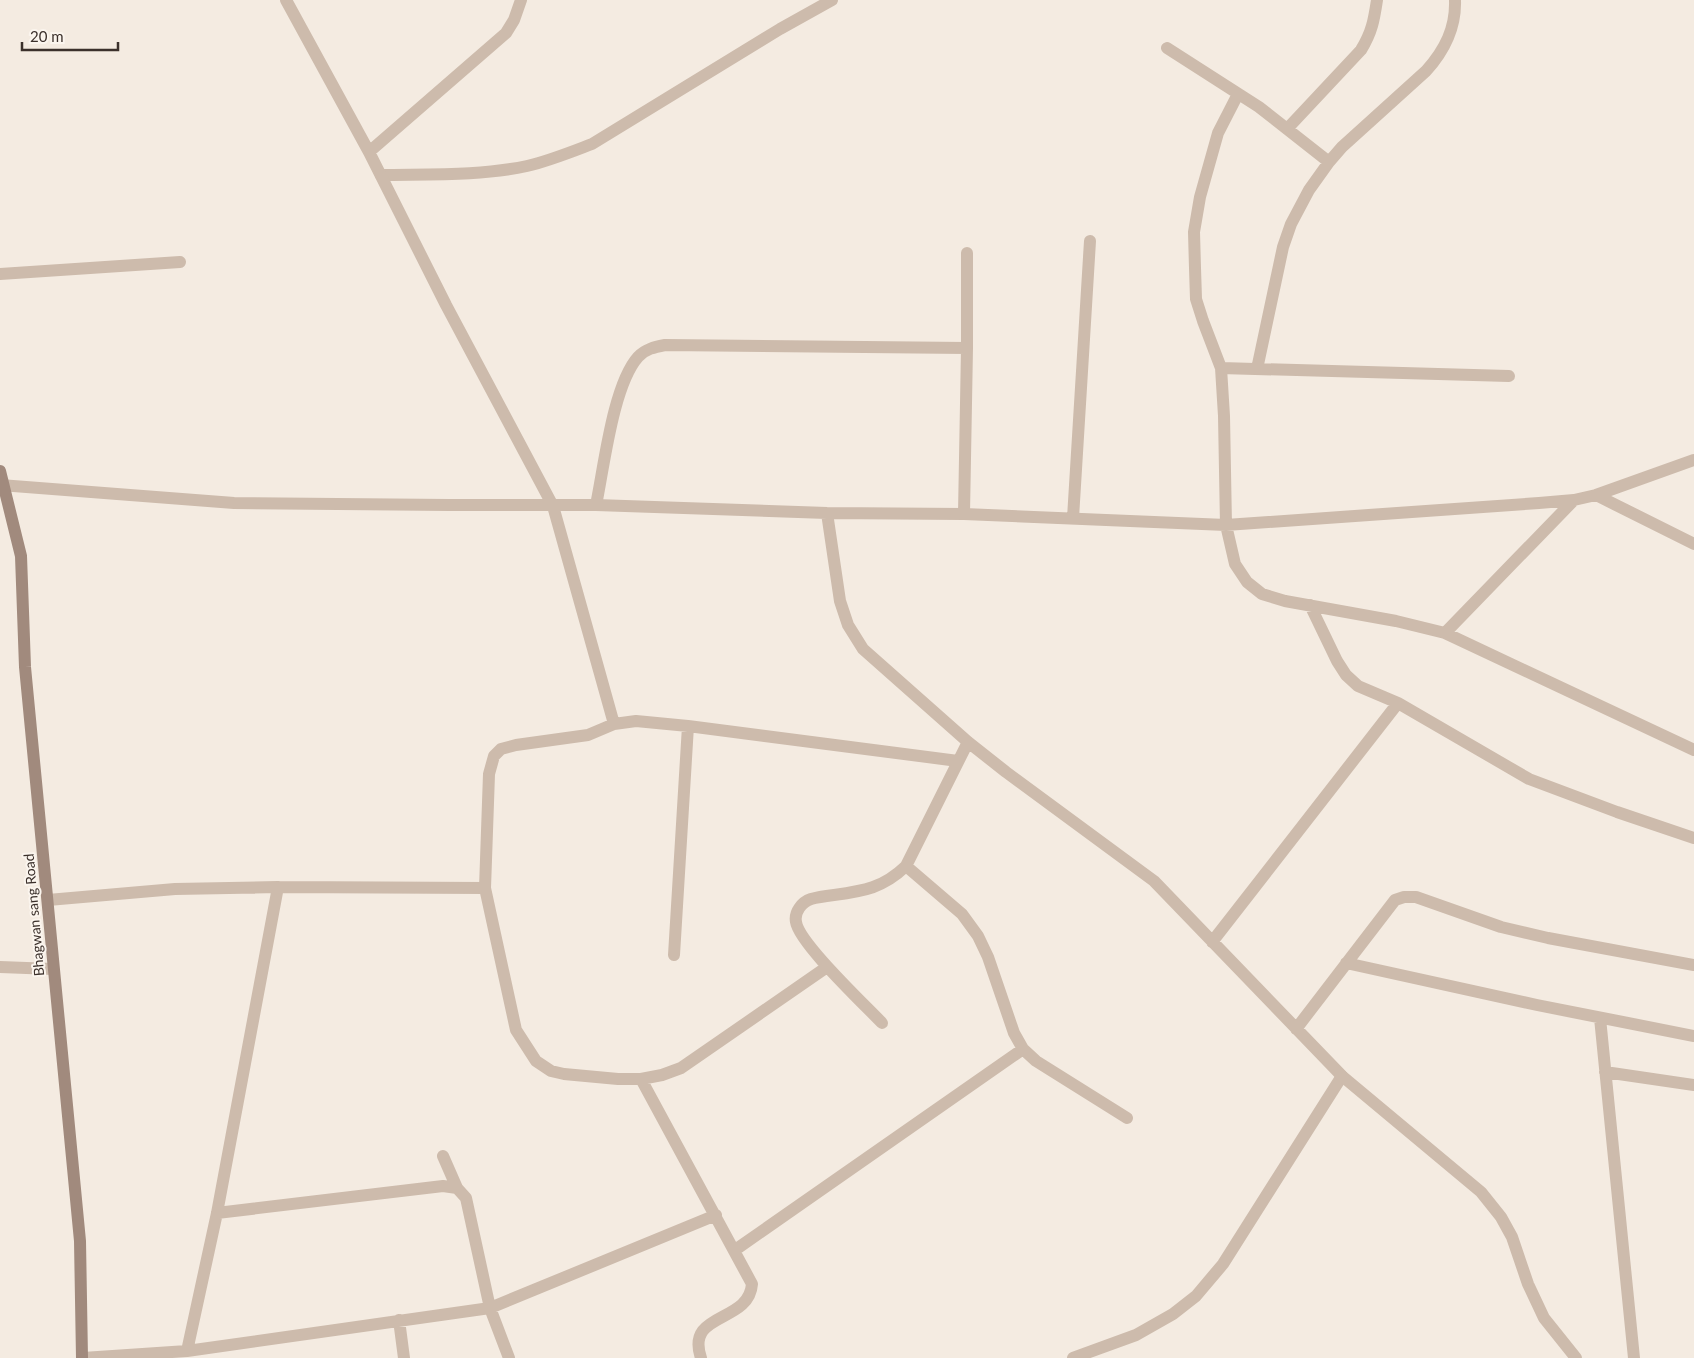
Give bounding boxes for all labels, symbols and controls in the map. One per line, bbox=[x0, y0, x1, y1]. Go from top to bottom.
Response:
scale bar bbox=[22, 20, 119, 52]
text: 20 m bbox=[30, 27, 64, 45]
street label: Bhagwan sang Road bbox=[20, 853, 47, 977]

